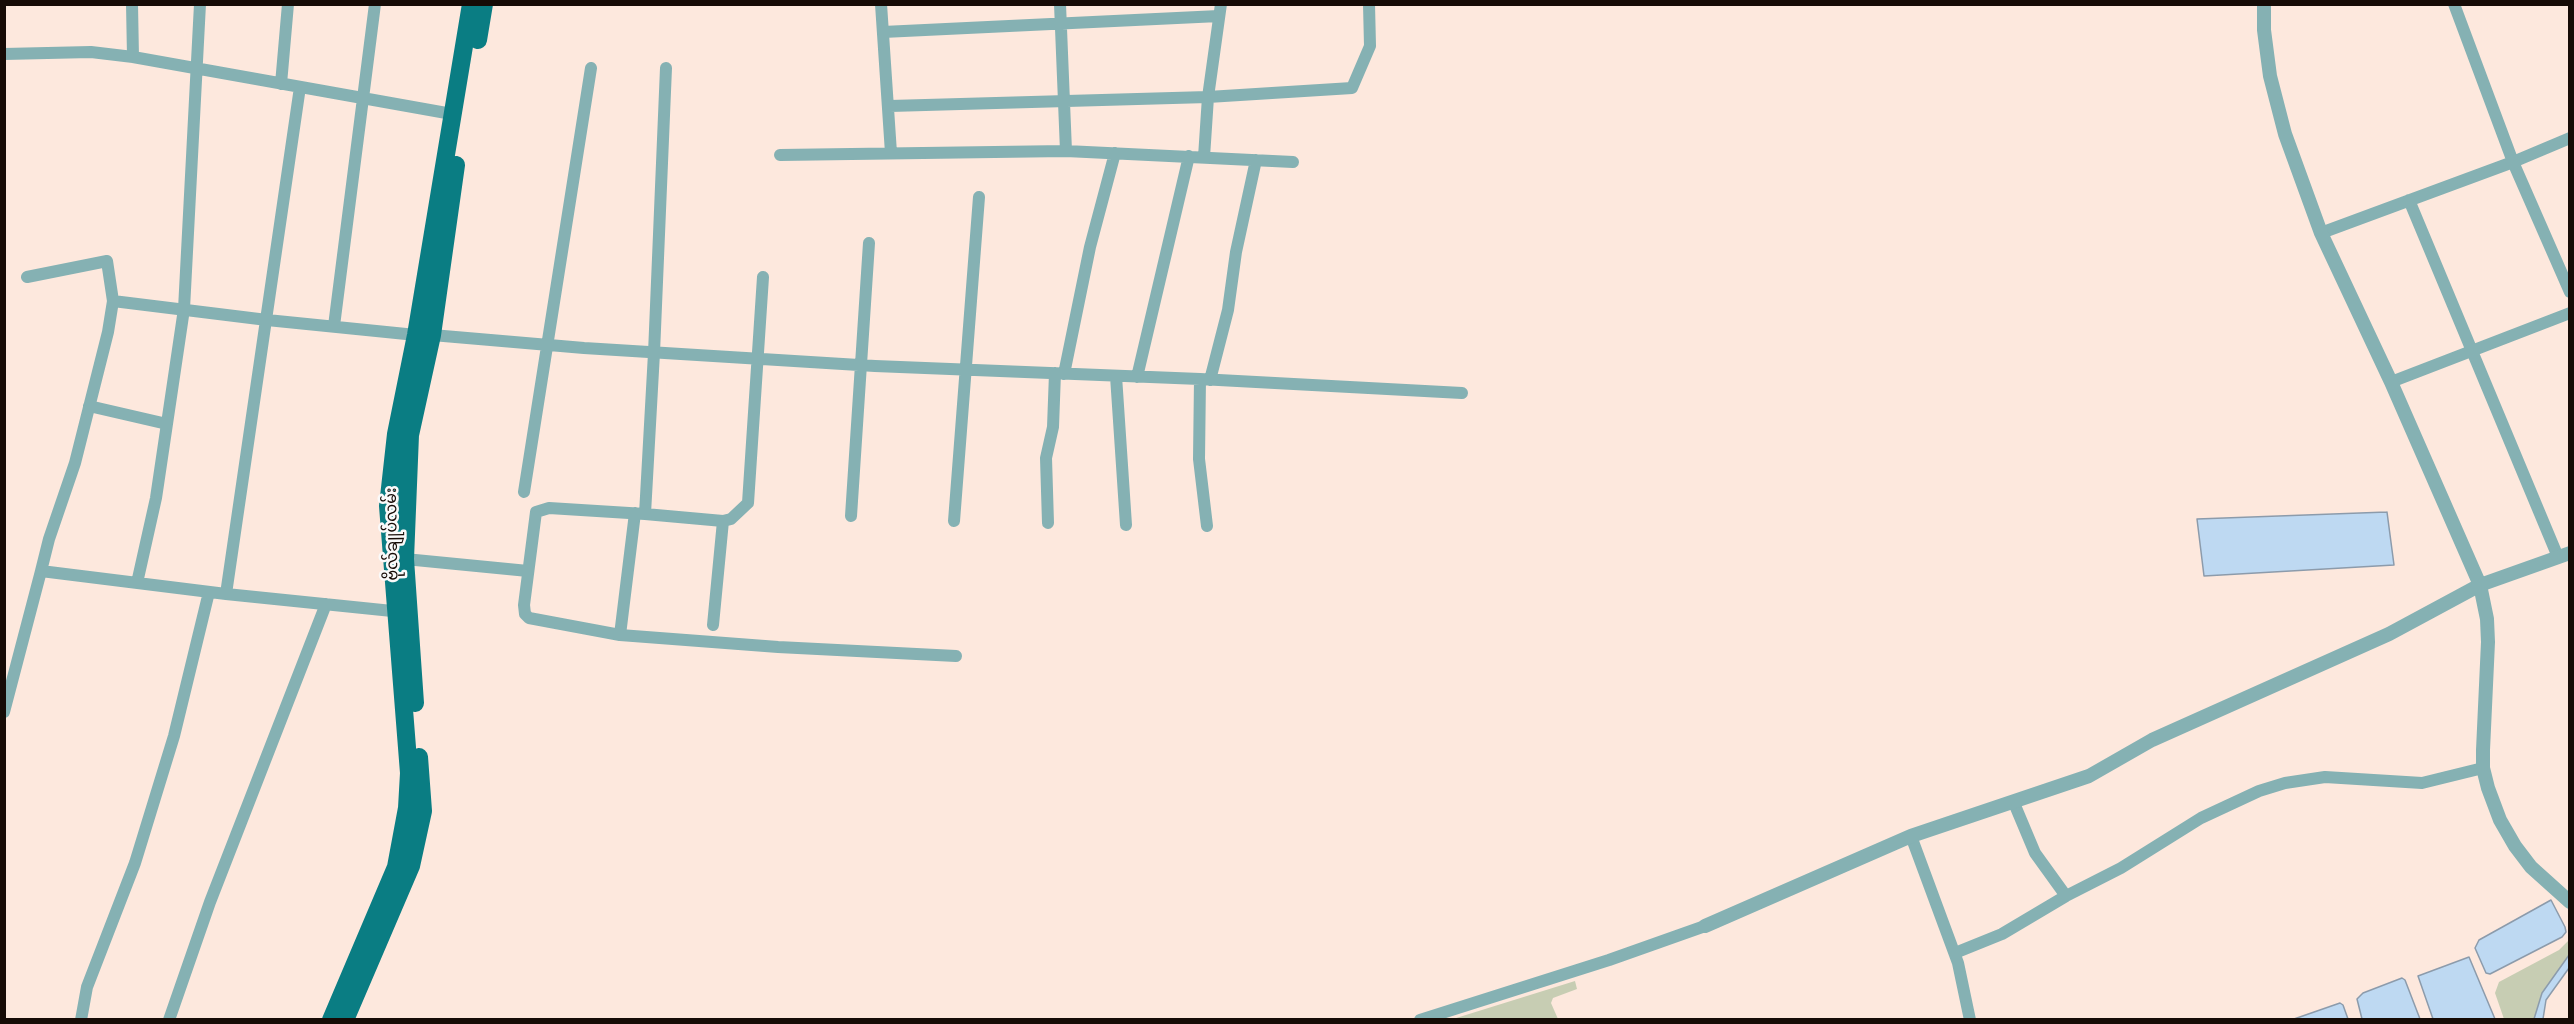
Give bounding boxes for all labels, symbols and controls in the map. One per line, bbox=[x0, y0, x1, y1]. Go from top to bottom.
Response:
street label: ဗိုလ်ချုပ်လမ်း bbox=[382, 487, 402, 581]

